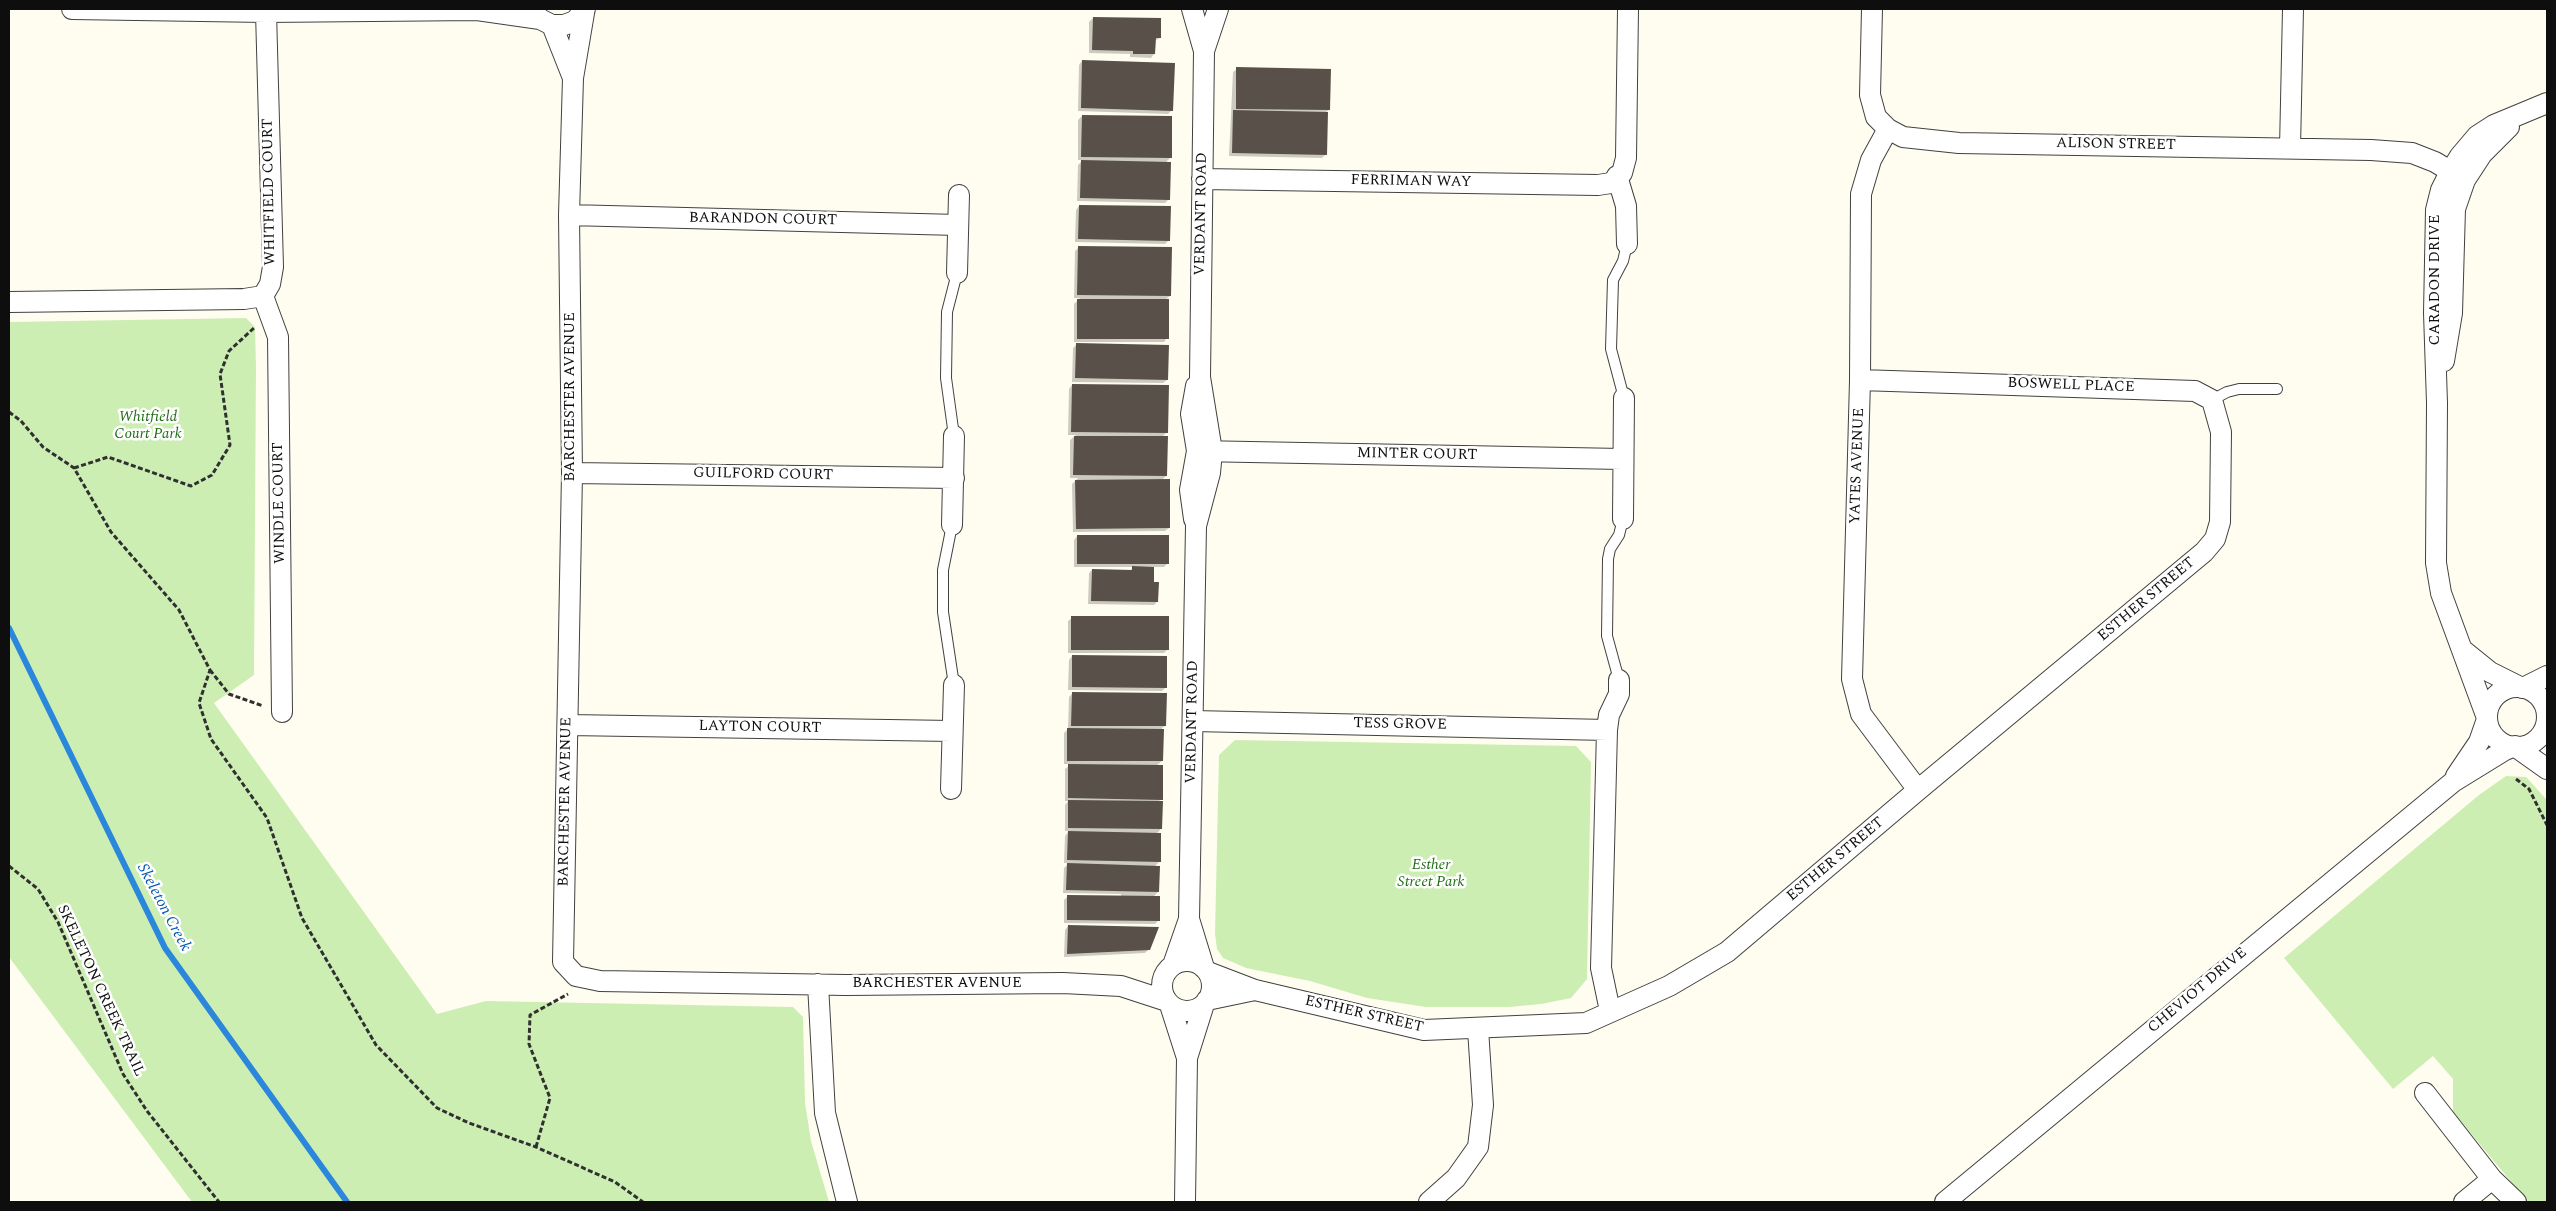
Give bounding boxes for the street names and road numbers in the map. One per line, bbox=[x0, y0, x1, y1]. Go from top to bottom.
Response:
street label: WHITFIELD COURT bbox=[260, 118, 280, 266]
street label: ALISON STREET bbox=[2056, 135, 2176, 155]
street label: VERDANT ROAD bbox=[1192, 152, 1212, 276]
street label: FERRIMAN WAY bbox=[1350, 172, 1472, 192]
street label: BARANDON COURT bbox=[689, 210, 837, 230]
street label: CARADON DRIVE bbox=[2427, 215, 2445, 345]
street label: BARCHESTER AVENUE bbox=[562, 312, 580, 482]
street label: BOSWELL PLACE bbox=[2007, 375, 2135, 397]
street label: YATES AVENUE bbox=[1847, 407, 1869, 525]
street label: WINDLE COURT bbox=[270, 442, 290, 564]
street label: MINTER COURT bbox=[1357, 445, 1477, 465]
street label: GUILFORD COURT bbox=[693, 465, 833, 485]
street label: ESTHER STREET bbox=[2095, 554, 2199, 646]
street label: VERDANT ROAD bbox=[1183, 660, 1203, 784]
street label: TESS GROVE bbox=[1353, 715, 1447, 735]
street label: BARCHESTER AVENUE bbox=[556, 717, 576, 887]
street label: LAYTON COURT bbox=[698, 718, 822, 738]
street label: ESTHER STREET bbox=[1784, 814, 1888, 906]
street label: SKELETON CREEK TRAIL bbox=[52, 902, 148, 1080]
street label: CHEVIOT DRIVE bbox=[2145, 944, 2251, 1038]
street label: BARCHESTER AVENUE bbox=[852, 975, 1022, 993]
street label: ESTHER STREET bbox=[1303, 993, 1425, 1037]

